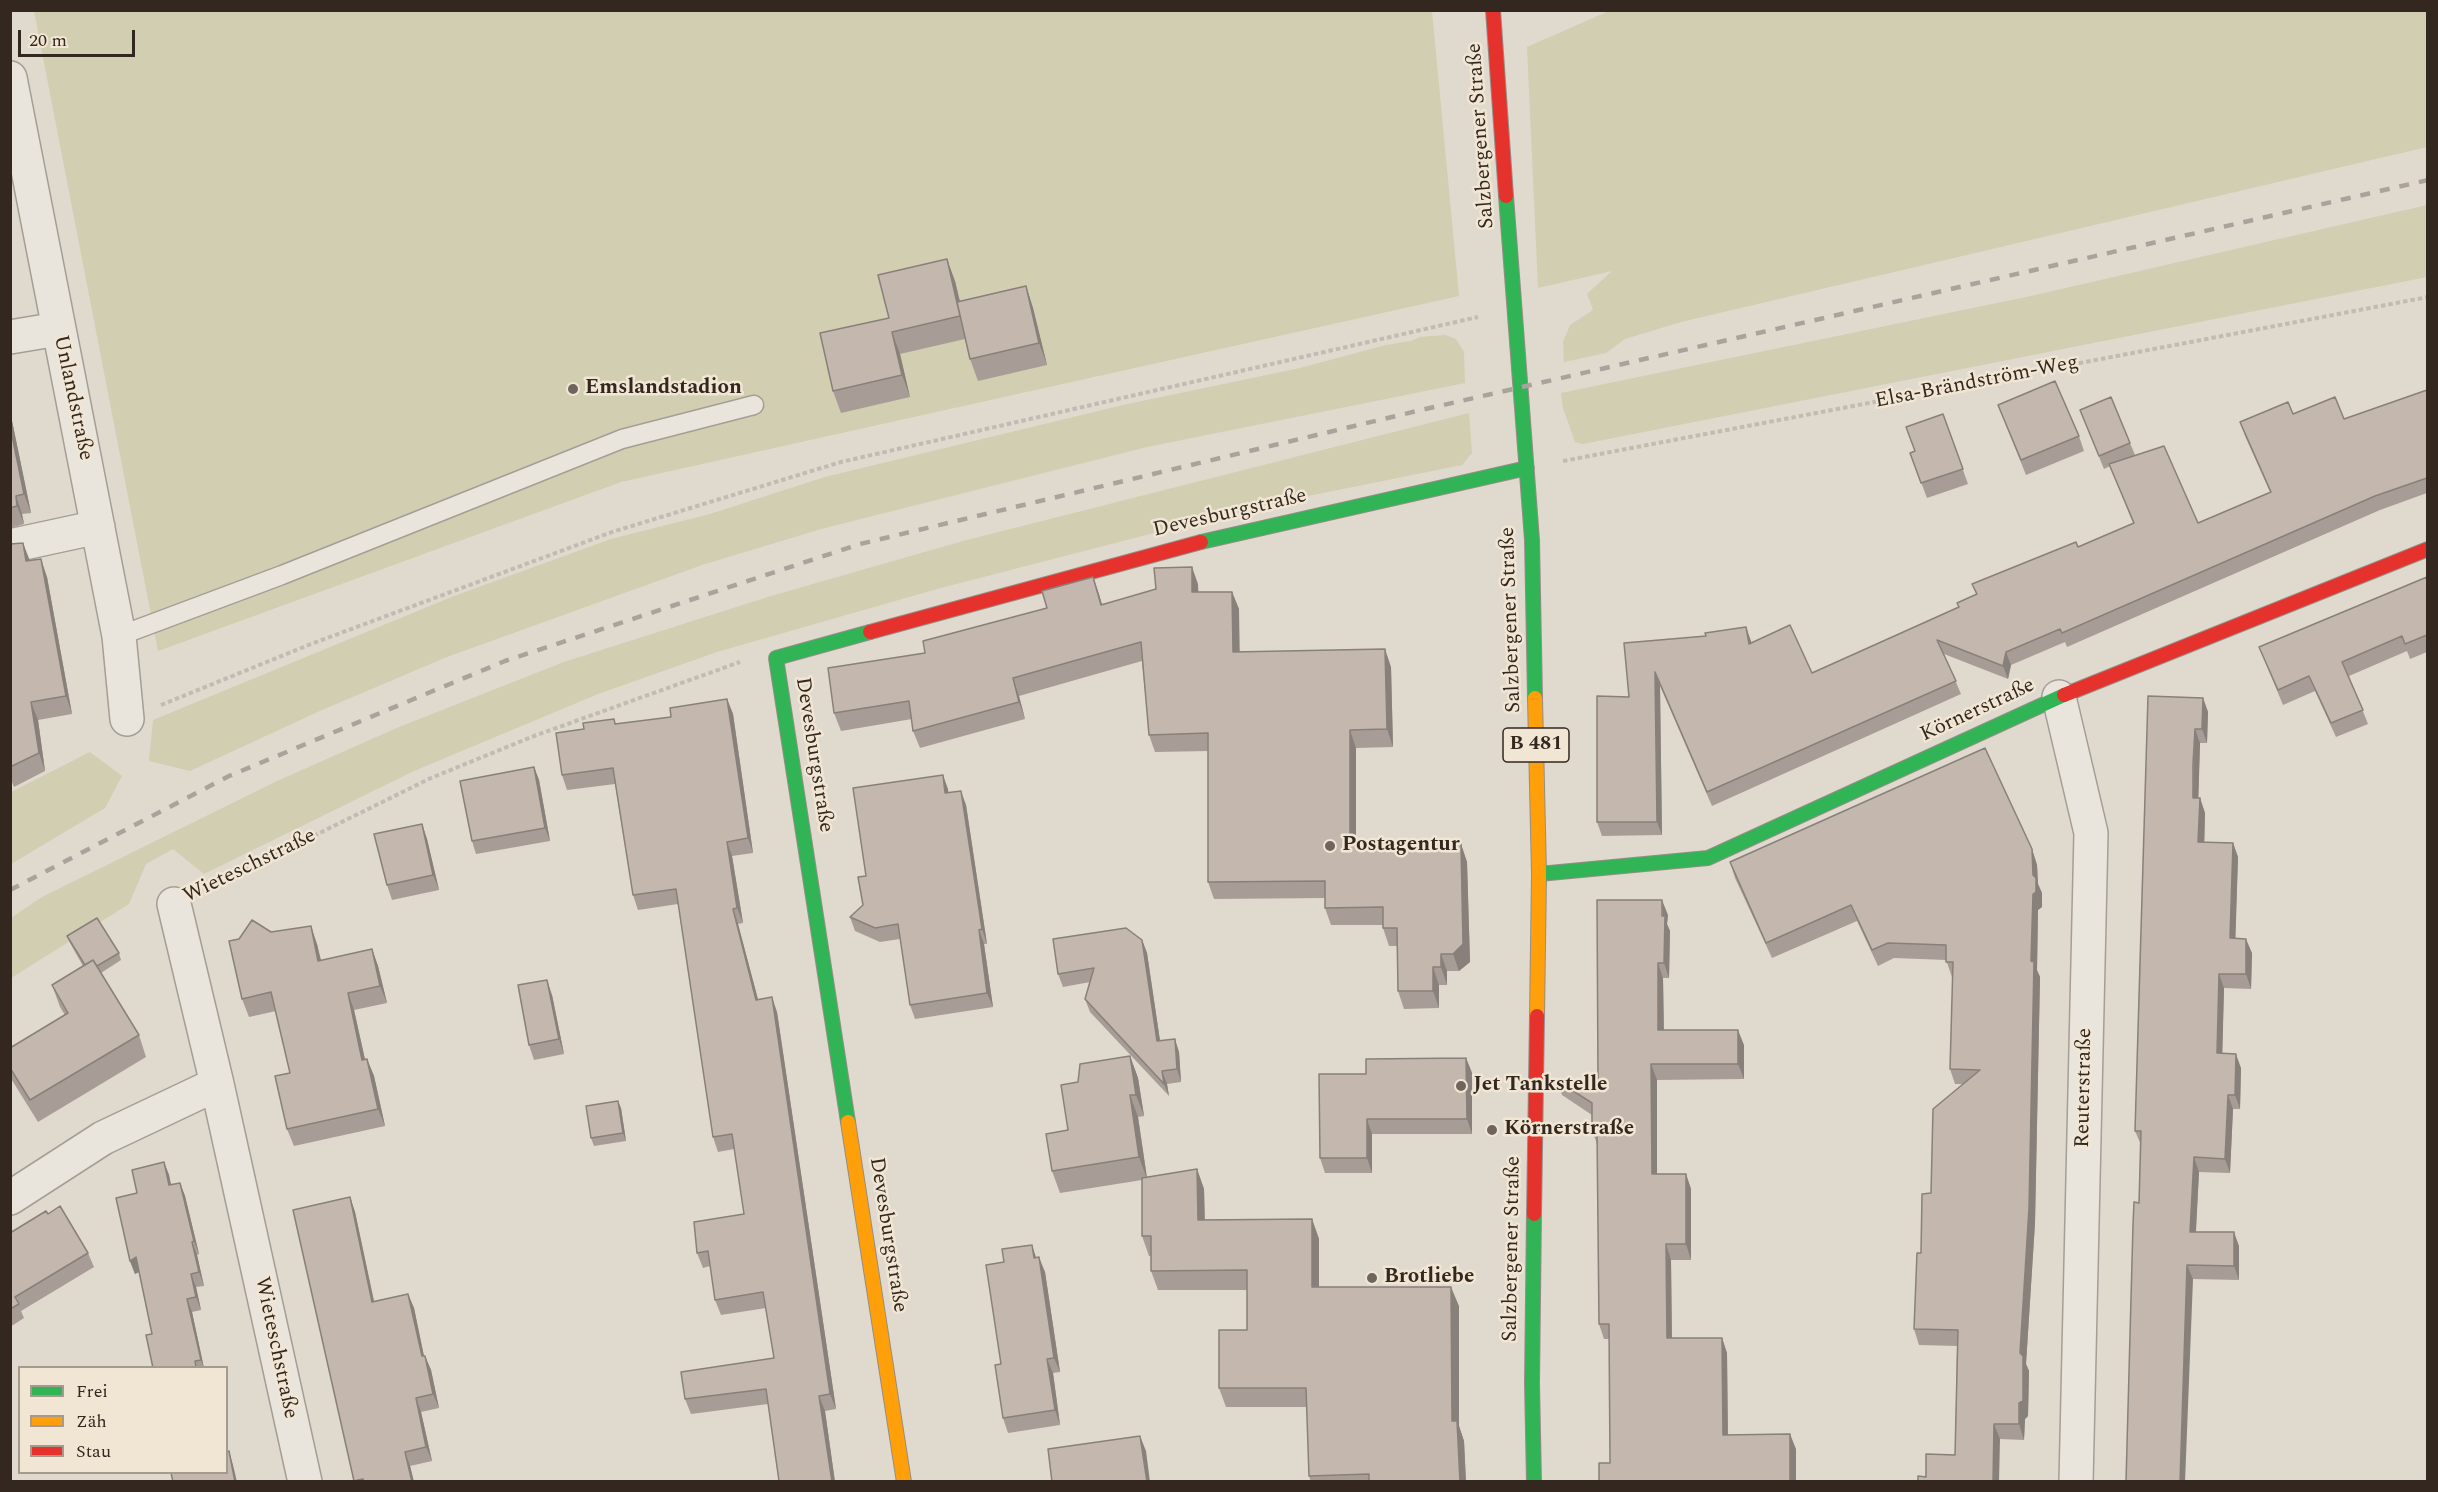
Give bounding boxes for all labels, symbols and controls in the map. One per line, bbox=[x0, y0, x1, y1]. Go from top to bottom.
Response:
scale bar bbox=[21, 18, 138, 56]
text: 20 m bbox=[29, 27, 67, 54]
street label: Salzbergener Straße bbox=[1463, 42, 1501, 230]
street label: Unlandstraße bbox=[46, 333, 98, 463]
street label: Elsa-Brändström-Weg bbox=[1873, 351, 2081, 415]
place label: Emslandstadion bbox=[585, 376, 742, 402]
marker: Emslandstadion bbox=[566, 382, 580, 396]
street label: Devesburgstraße bbox=[1151, 484, 1309, 544]
street label: Salzbergener Straße bbox=[1496, 527, 1528, 713]
street label: Körnerstraße bbox=[1917, 674, 2039, 748]
street label: Devesburgstraße bbox=[788, 676, 838, 834]
road number: B 481 bbox=[1503, 728, 1569, 762]
street label: Wieteschstraße bbox=[180, 824, 320, 910]
place label: Postagentur bbox=[1342, 833, 1460, 859]
marker: Postagentur bbox=[1323, 839, 1337, 853]
street label: Reuterstraße bbox=[2071, 1028, 2099, 1148]
place label: Jet Tankstelle bbox=[1473, 1073, 1607, 1099]
marker: Jet Tankstelle bbox=[1454, 1079, 1468, 1093]
place label: Körnerstraße bbox=[1504, 1117, 1634, 1143]
marker: Körnerstraße bbox=[1485, 1123, 1499, 1137]
street label: Devesburgstraße bbox=[862, 1156, 912, 1314]
street label: Salzbergener Straße bbox=[1499, 1156, 1527, 1342]
place label: Brotliebe bbox=[1384, 1265, 1474, 1291]
marker: Brotliebe bbox=[1365, 1271, 1379, 1285]
street label: Wieteschstraße bbox=[248, 1275, 302, 1421]
legend bbox=[18, 1366, 228, 1474]
text: Frei bbox=[76, 1378, 108, 1405]
text: Zäh bbox=[76, 1408, 107, 1435]
text: Stau bbox=[76, 1438, 111, 1465]

